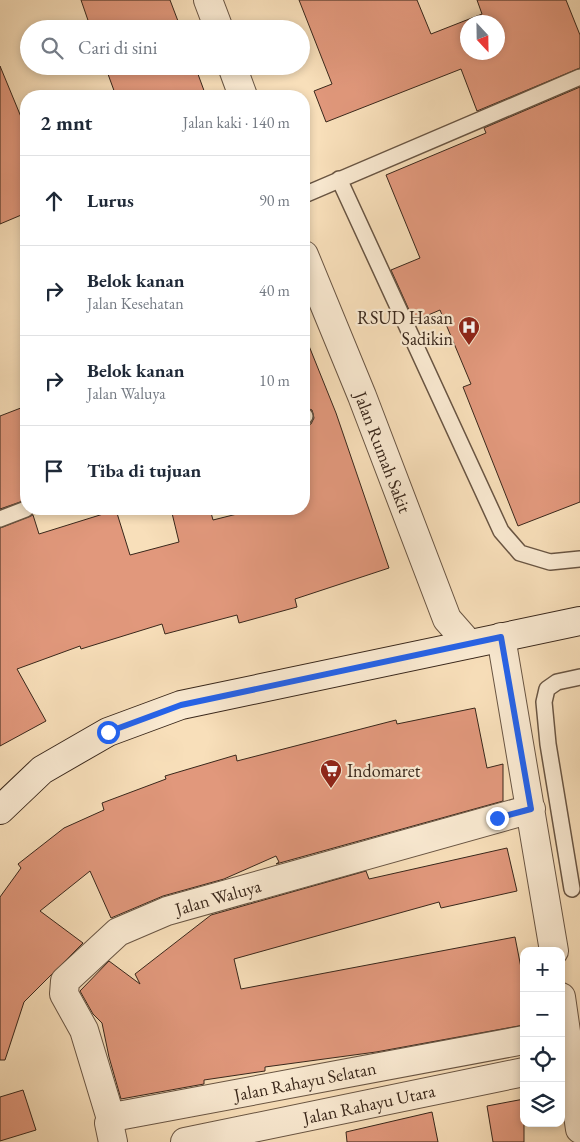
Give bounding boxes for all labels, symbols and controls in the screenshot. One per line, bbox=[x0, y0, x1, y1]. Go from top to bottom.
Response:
north arrow bbox=[460, 15, 505, 60]
search box bbox=[20, 20, 310, 75]
icon: search bbox=[38, 34, 66, 62]
text: Cari di sini bbox=[78, 35, 157, 60]
text: 2 mnt bbox=[40, 109, 92, 136]
text: Jalan kaki · 140 m bbox=[183, 112, 290, 133]
icon: ahead bbox=[40, 187, 68, 215]
text: Lurus bbox=[87, 188, 134, 213]
text: 90 m bbox=[259, 190, 290, 211]
text: Belok kanan bbox=[87, 268, 185, 293]
icon: right bbox=[40, 277, 68, 305]
text: 40 m bbox=[259, 280, 290, 301]
text: Jalan Kesehatan bbox=[87, 293, 184, 314]
place label: RSUD Hasan Sadikin bbox=[357, 306, 453, 350]
hospital icon: RSUD Hasan Sadikin bbox=[457, 315, 481, 346]
text: Belok kanan bbox=[87, 358, 185, 383]
icon: right bbox=[40, 367, 68, 395]
text: 10 m bbox=[259, 370, 290, 391]
text: Jalan Waluya bbox=[87, 383, 166, 404]
street label: Jalan Rumah Sakit bbox=[349, 386, 417, 516]
icon: arrive bbox=[40, 457, 68, 485]
text: Tiba di tujuan bbox=[87, 458, 201, 483]
route start bbox=[97, 721, 120, 744]
supermarket icon: Indomaret bbox=[319, 758, 343, 789]
place label: Indomaret bbox=[347, 759, 421, 782]
route end bbox=[486, 807, 509, 830]
street label: Jalan Waluya bbox=[170, 874, 264, 921]
map controls bbox=[520, 947, 565, 1127]
button: + bbox=[520, 947, 565, 992]
button: − bbox=[520, 992, 565, 1037]
button: locate bbox=[520, 1037, 565, 1082]
street label: Jalan Rahayu Selatan bbox=[230, 1056, 379, 1106]
street label: Jalan Rahayu Utara bbox=[299, 1079, 438, 1130]
button: layers bbox=[520, 1082, 565, 1127]

